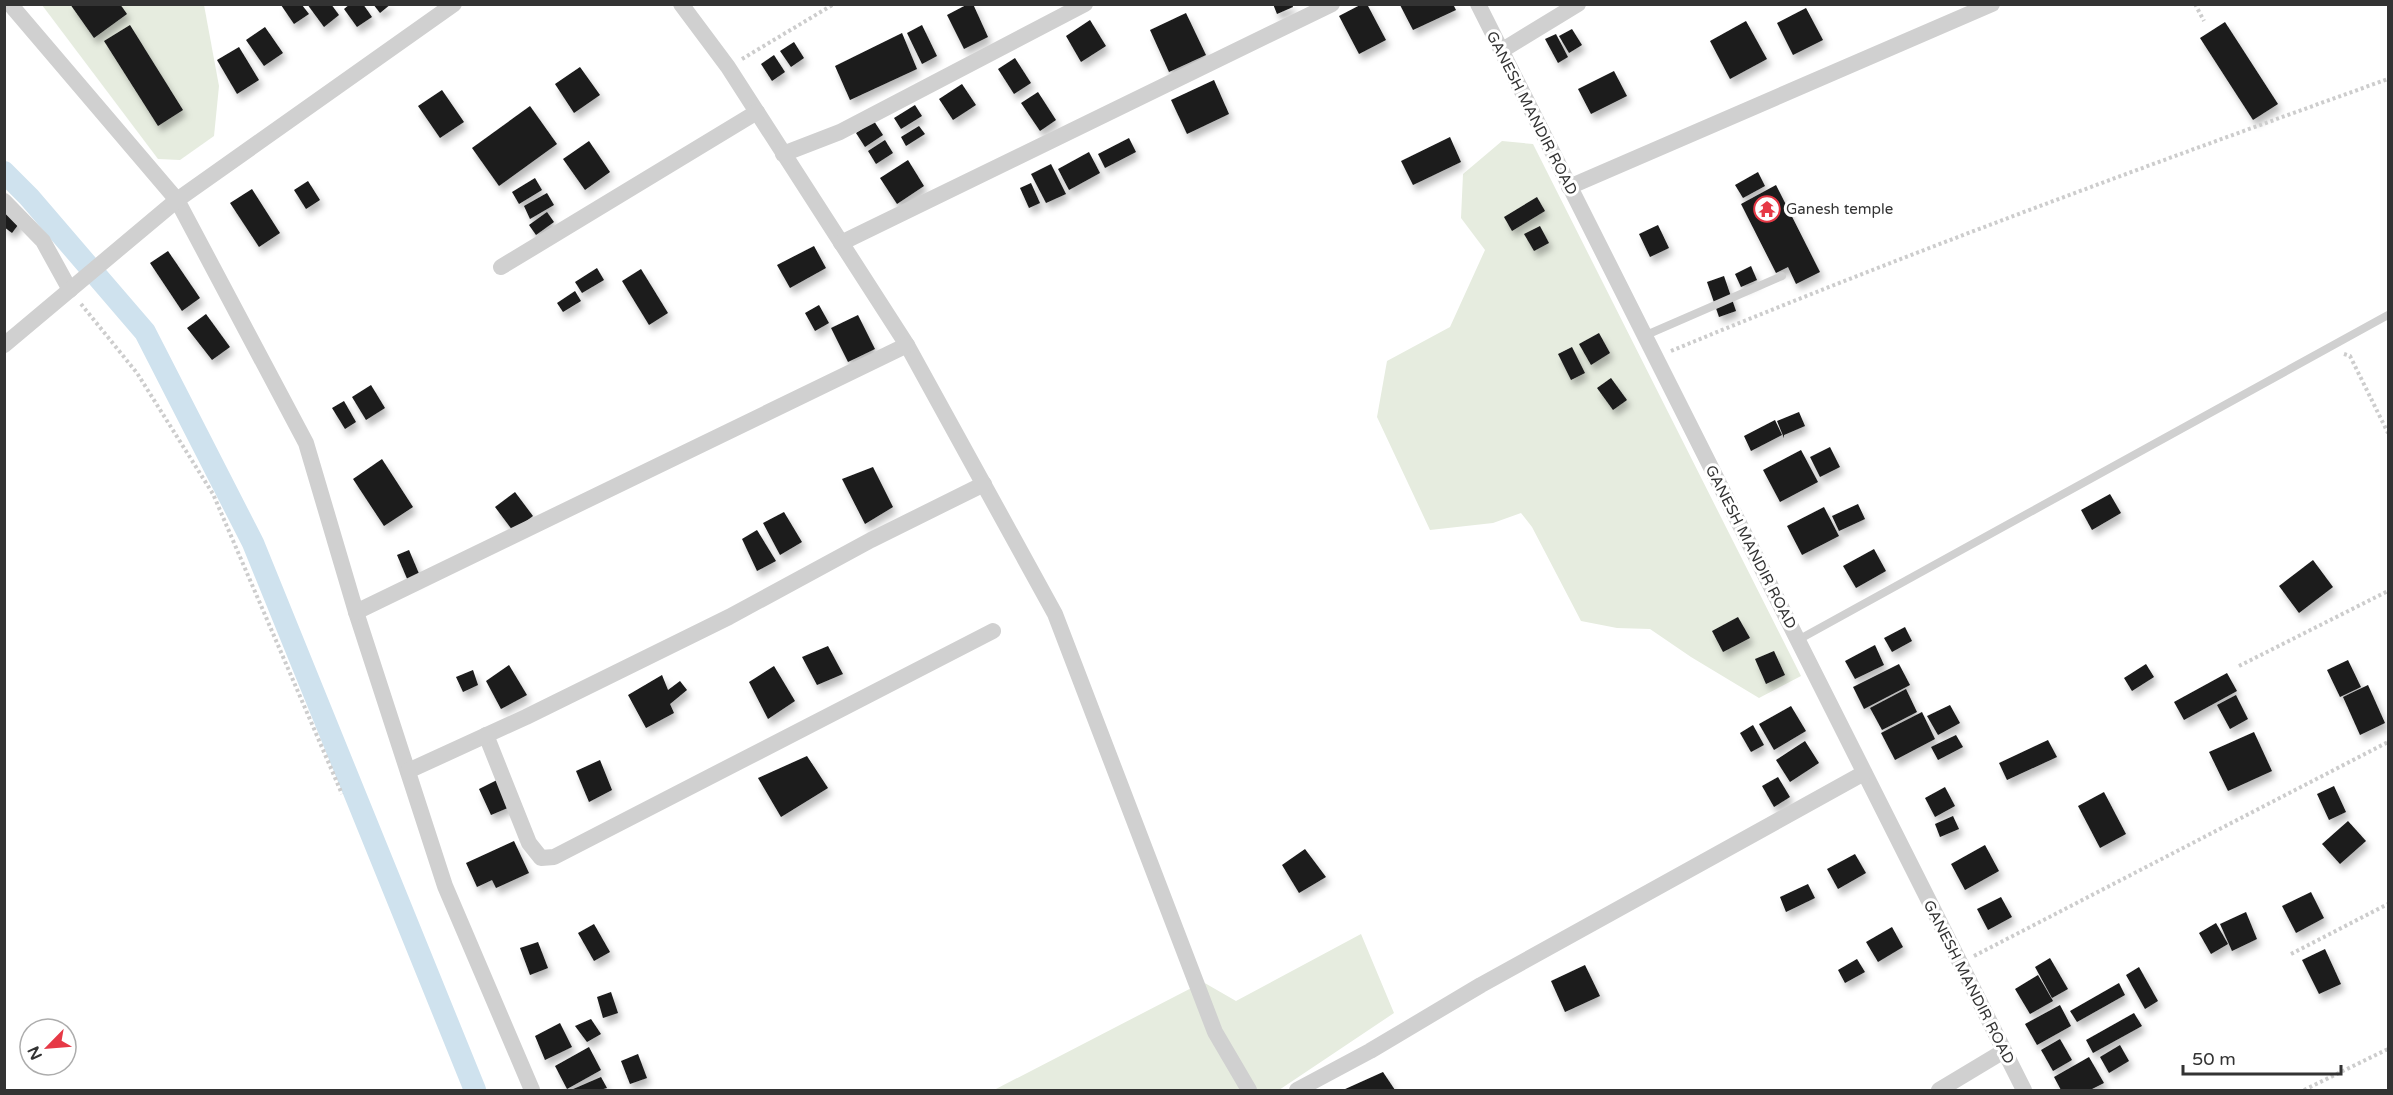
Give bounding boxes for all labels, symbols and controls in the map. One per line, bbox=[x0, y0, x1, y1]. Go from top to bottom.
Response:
street label: GANESH MANDIR ROAD bbox=[1483, 28, 1581, 198]
temple icon: Ganesh temple bbox=[1752, 194, 1782, 224]
place label: Ganesh temple bbox=[1786, 200, 1893, 218]
street label: GANESH MANDIR ROAD bbox=[1702, 462, 1800, 632]
street label: GANESH MANDIR ROAD bbox=[1920, 897, 2018, 1067]
north arrow bbox=[18, 1017, 78, 1077]
scale bar bbox=[2183, 1038, 2340, 1076]
text: N bbox=[24, 1043, 47, 1063]
text: 50 m bbox=[2192, 1048, 2236, 1070]

